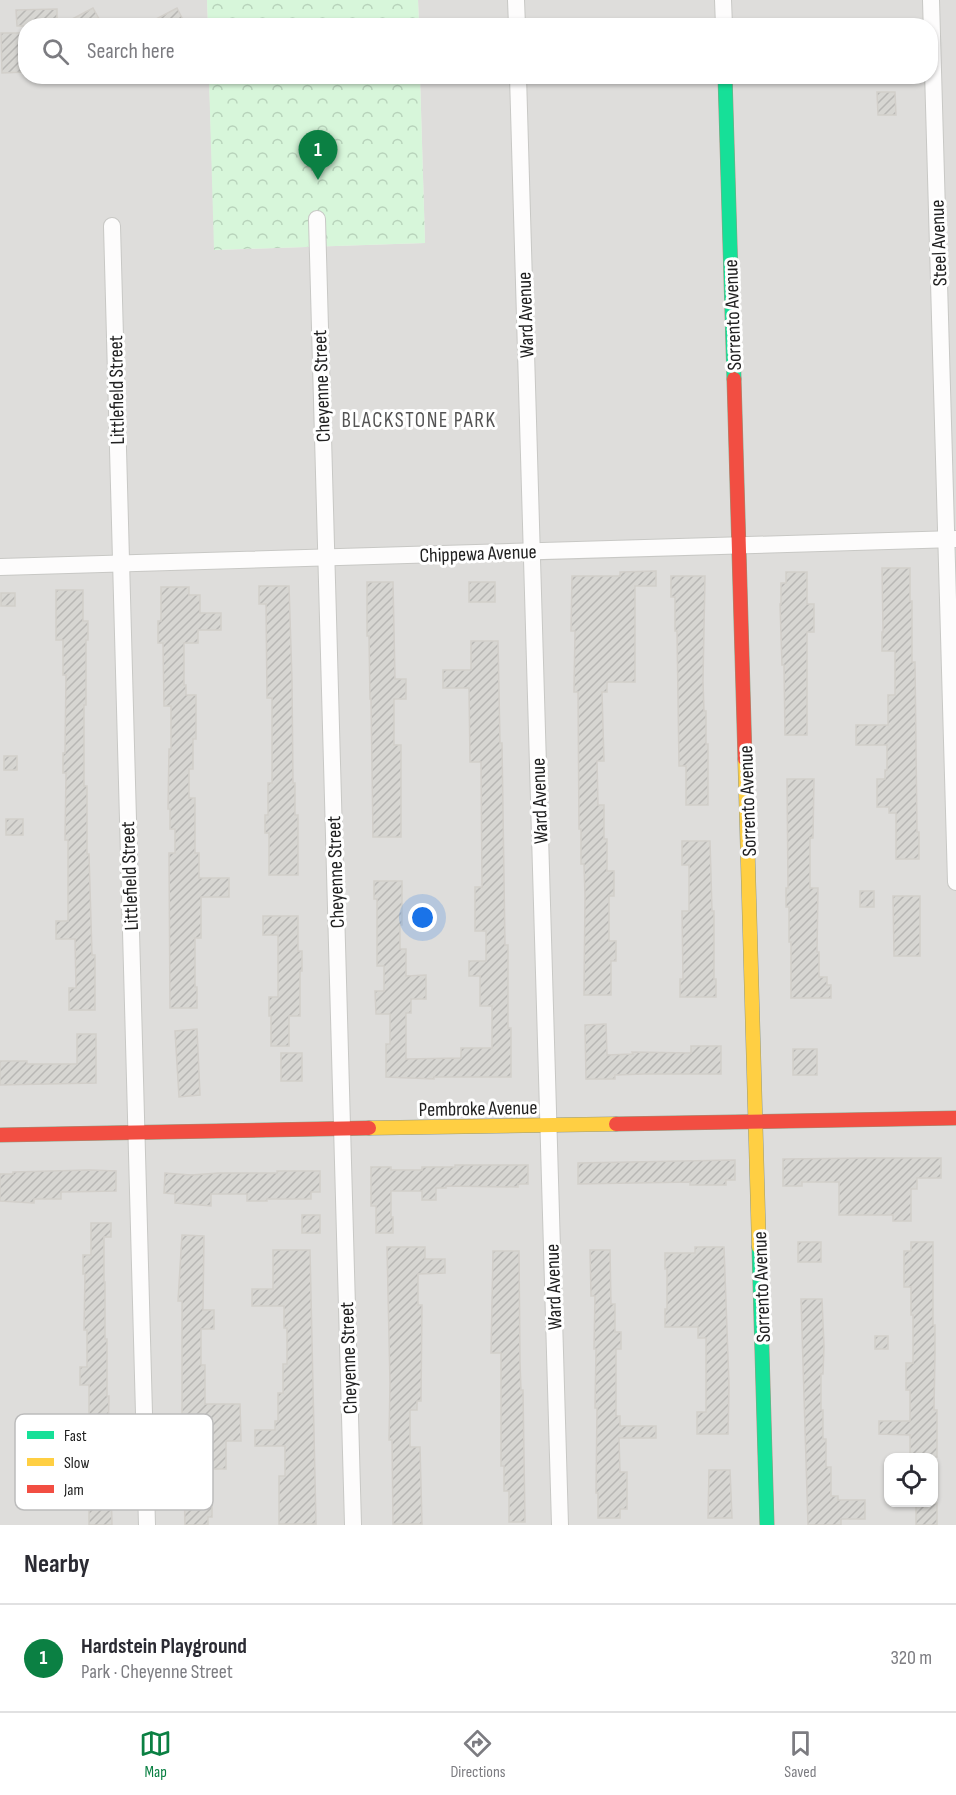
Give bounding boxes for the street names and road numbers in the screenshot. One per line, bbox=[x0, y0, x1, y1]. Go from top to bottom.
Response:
street label: Steel Avenue bbox=[925, 199, 952, 287]
street label: Sorrento Avenue bbox=[719, 259, 747, 371]
street label: Ward Avenue bbox=[513, 272, 539, 358]
street label: Cheyenne Street bbox=[308, 329, 336, 443]
street label: Littlefield Street bbox=[104, 335, 130, 445]
street label: Chippewa Avenue bbox=[419, 540, 537, 568]
street label: Sorrento Avenue bbox=[734, 745, 762, 857]
street label: Ward Avenue bbox=[527, 758, 553, 844]
street label: Cheyenne Street bbox=[322, 815, 350, 929]
street label: Littlefield Street bbox=[116, 821, 144, 931]
street label: Pembroke Avenue bbox=[418, 1096, 538, 1122]
street label: Sorrento Avenue bbox=[748, 1231, 776, 1343]
street label: Ward Avenue bbox=[541, 1244, 567, 1330]
street label: Cheyenne Street bbox=[335, 1301, 363, 1415]

